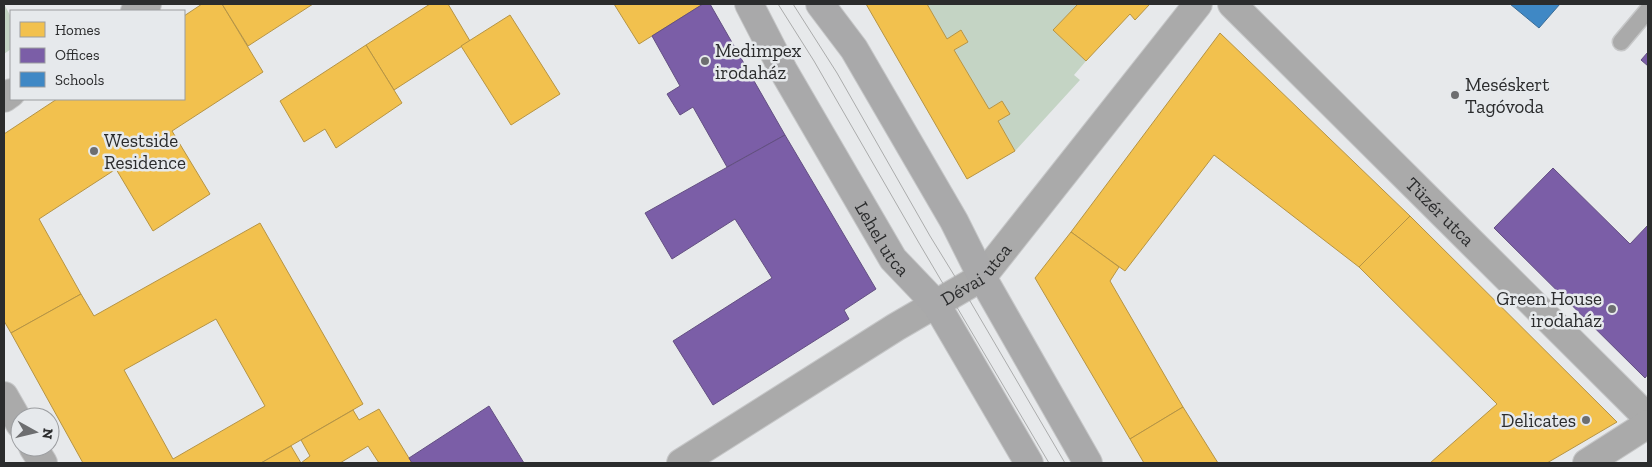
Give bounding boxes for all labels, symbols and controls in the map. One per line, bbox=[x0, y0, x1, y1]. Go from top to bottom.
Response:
legend bbox=[10, 10, 185, 100]
text: Homes bbox=[55, 21, 100, 39]
place label: Medimpex irodaház bbox=[715, 39, 802, 84]
text: Offices bbox=[55, 46, 99, 64]
marker: Medimpex irodaház bbox=[699, 55, 711, 67]
text: Schools bbox=[55, 71, 104, 89]
place label: Meséskert Tagóvoda bbox=[1465, 73, 1549, 118]
marker: Meséskert Tagóvoda bbox=[1449, 89, 1461, 101]
place label: Westside Residence bbox=[104, 129, 186, 174]
marker: Westside Residence bbox=[88, 145, 100, 157]
street label: Tüzér utca bbox=[1401, 172, 1480, 251]
street label: Lehel utca bbox=[850, 197, 914, 281]
street label: Dévai utca bbox=[936, 238, 1016, 310]
place label: Green House irodaház bbox=[1496, 287, 1602, 332]
marker: Green House irodaház bbox=[1606, 303, 1618, 315]
north arrow bbox=[10, 407, 60, 457]
place label: Delicates bbox=[1501, 409, 1576, 432]
marker: Delicates bbox=[1580, 414, 1592, 426]
text: N bbox=[38, 427, 57, 441]

